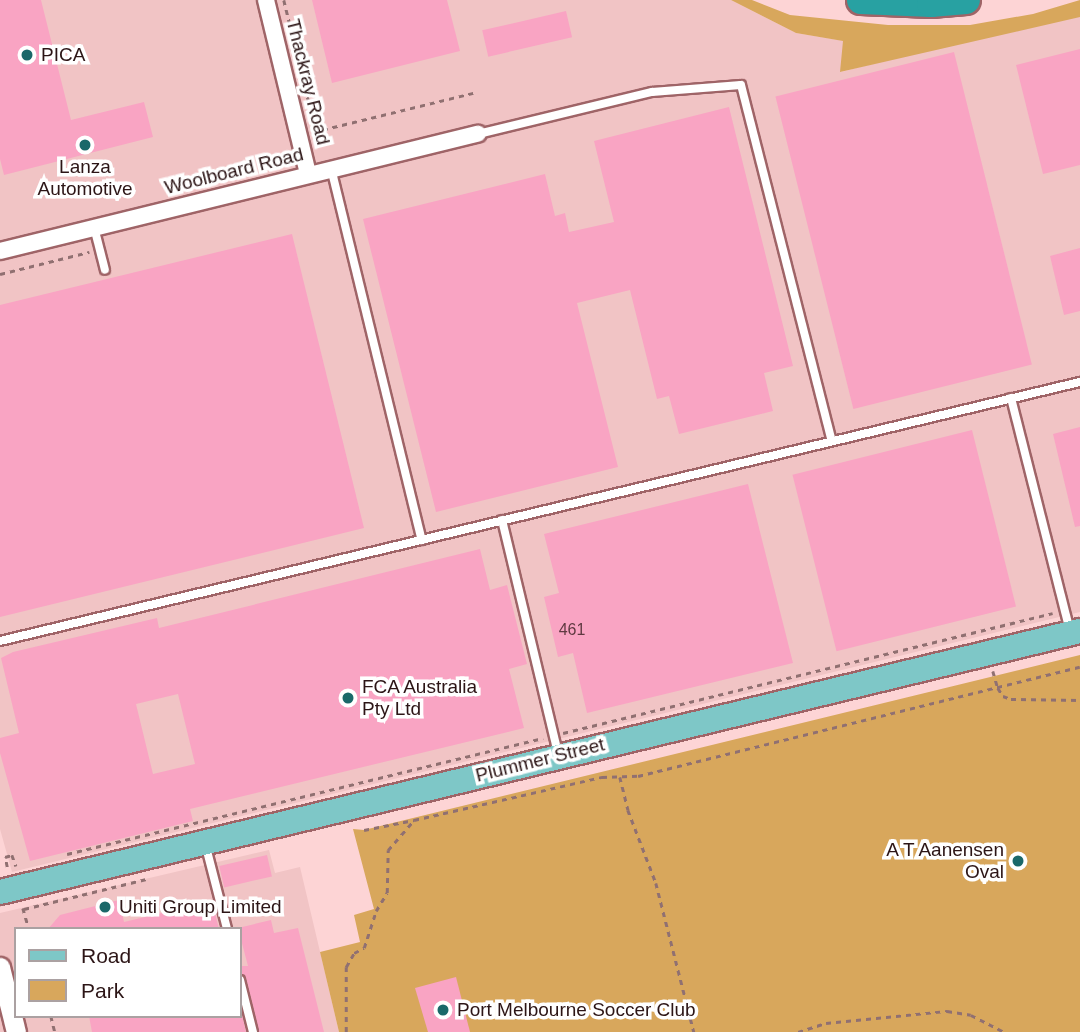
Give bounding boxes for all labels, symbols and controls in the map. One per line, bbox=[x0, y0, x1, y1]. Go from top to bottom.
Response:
street label: Thackray Road bbox=[281, 17, 335, 147]
place label: PICA bbox=[41, 44, 85, 66]
marker: PICA bbox=[19, 47, 35, 63]
marker: Lanza Automotive bbox=[77, 137, 93, 153]
street label: Woolboard Road bbox=[162, 143, 306, 199]
place label: Lanza Automotive bbox=[37, 156, 133, 200]
house number: 461 bbox=[559, 620, 585, 640]
place label: FCA Australia Pty Ltd bbox=[362, 676, 479, 720]
marker: FCA Australia Pty Ltd bbox=[340, 690, 356, 706]
street label: Plummer Street bbox=[473, 733, 607, 787]
place label: A T Aanensen Oval bbox=[884, 839, 1004, 883]
marker: A T Aanensen Oval bbox=[1010, 853, 1026, 869]
place label: Uniti Group Limited bbox=[119, 896, 282, 918]
marker: Uniti Group Limited bbox=[97, 899, 113, 915]
legend bbox=[14, 927, 242, 1018]
text: Road bbox=[81, 944, 131, 967]
text: Park bbox=[81, 979, 124, 1002]
place label: Port Melbourne Soccer Club bbox=[457, 999, 696, 1021]
marker: Port Melbourne Soccer Club bbox=[435, 1002, 451, 1018]

